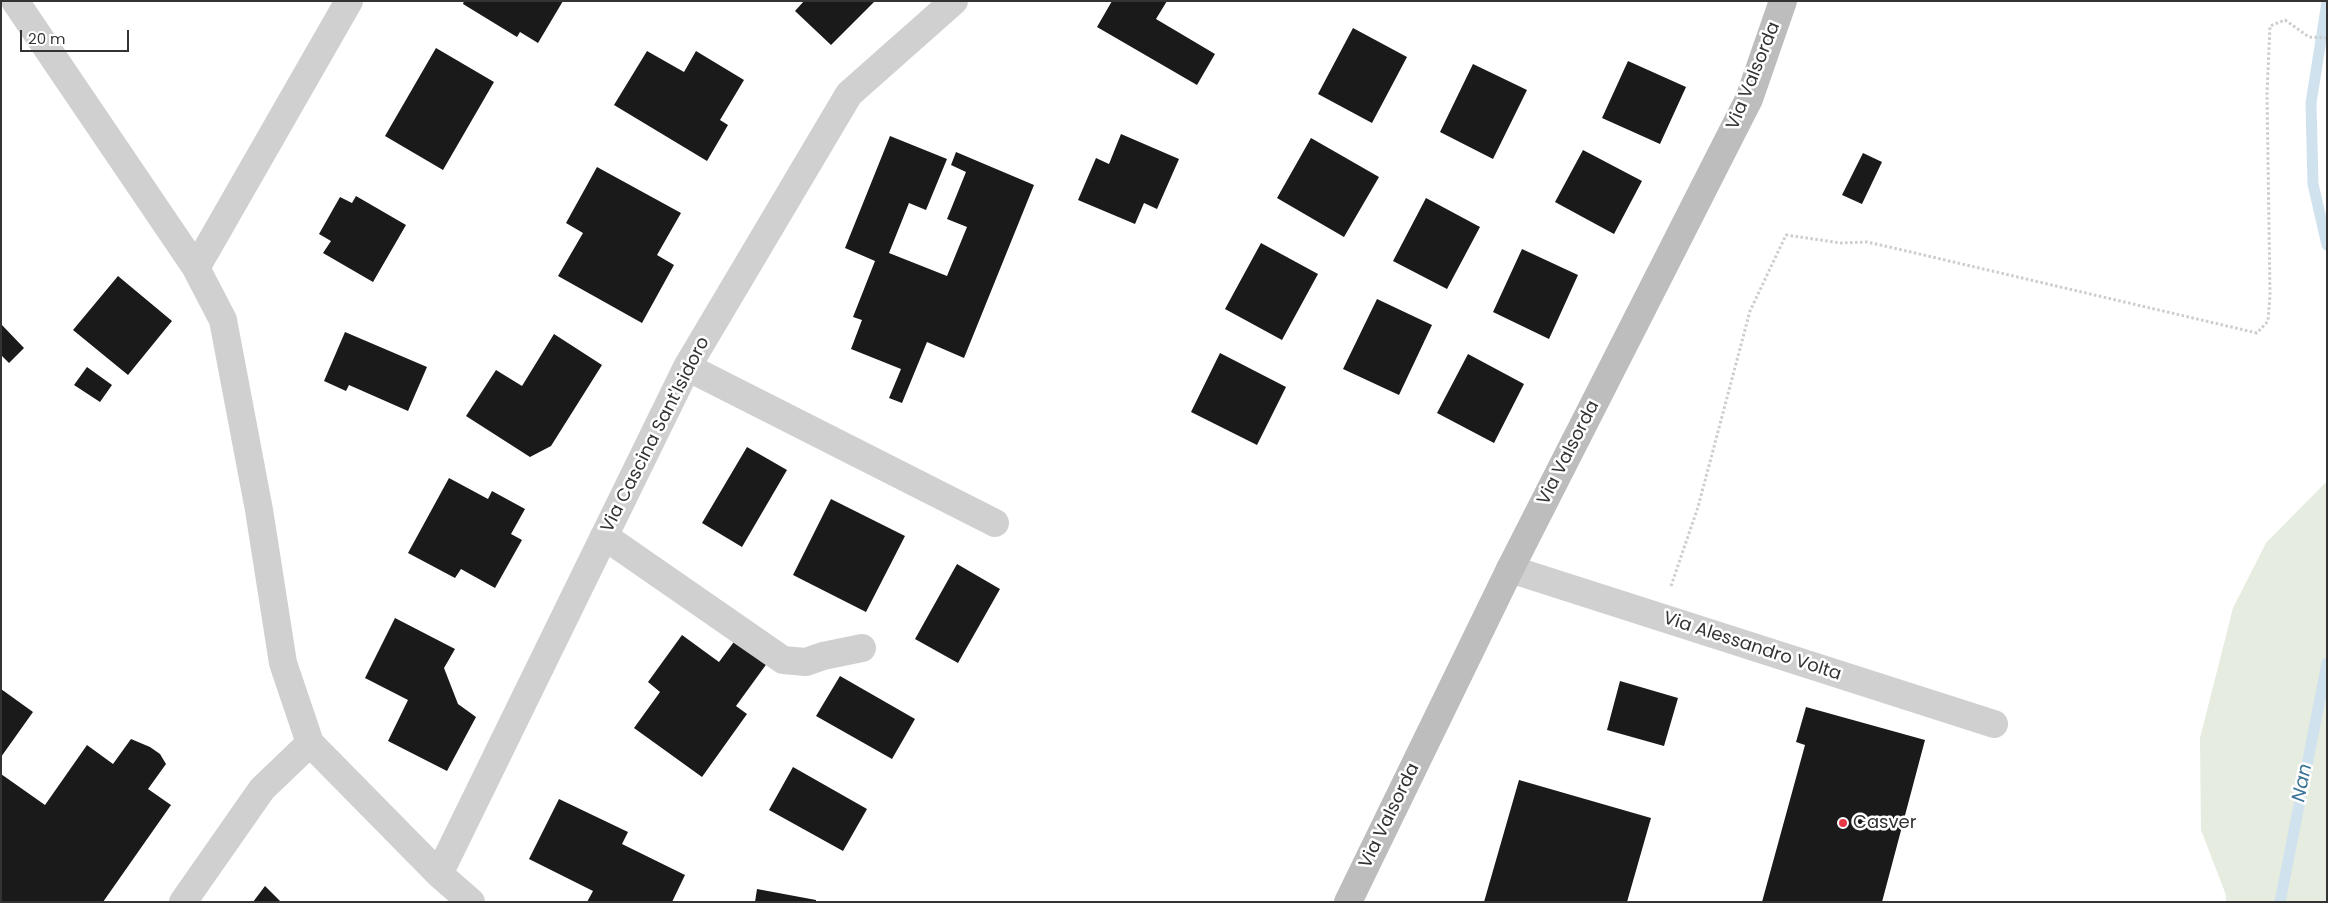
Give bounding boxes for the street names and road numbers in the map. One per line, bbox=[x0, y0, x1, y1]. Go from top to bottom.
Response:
street label: Via Valsorda bbox=[1723, 19, 1785, 133]
street label: Via Cascina Sant'Isidoro bbox=[597, 334, 715, 536]
street label: Via Valsorda bbox=[1533, 397, 1605, 509]
street label: Via Alessandro Volta bbox=[1660, 608, 1844, 686]
street label: Via Valsorda bbox=[1355, 760, 1425, 872]

